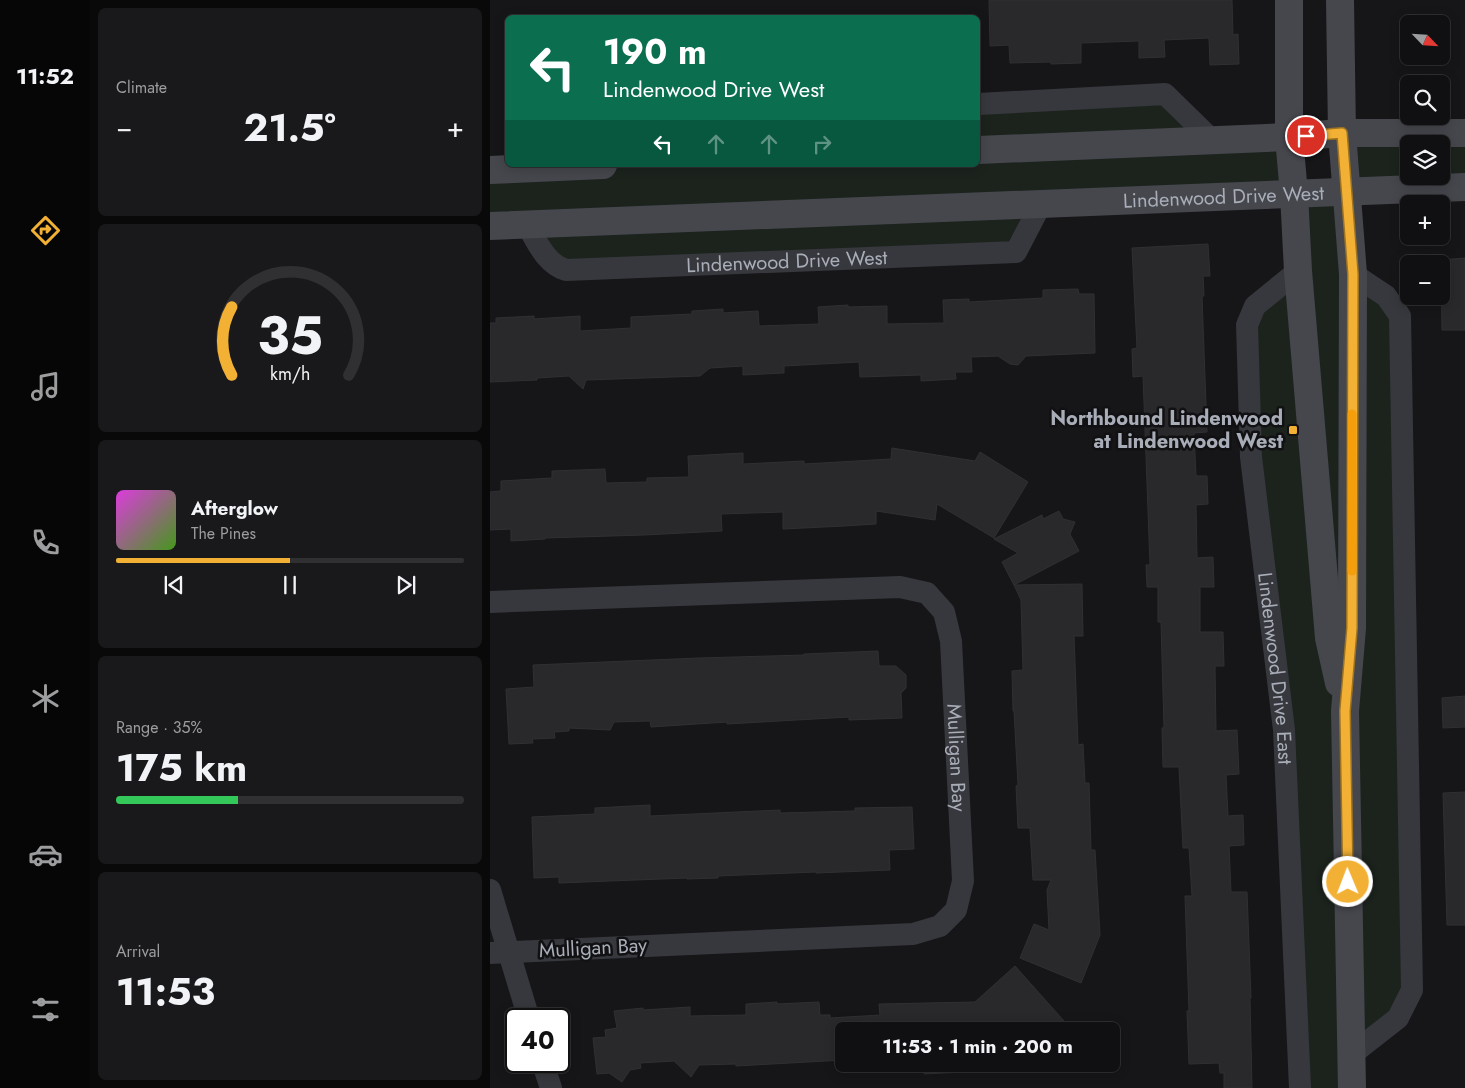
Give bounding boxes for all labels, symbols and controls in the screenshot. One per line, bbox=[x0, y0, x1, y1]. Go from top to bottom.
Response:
north arrow bbox=[1400, 15, 1450, 65]
map controls bbox=[1400, 15, 1450, 305]
text: 190 m bbox=[603, 27, 707, 77]
icon: left bbox=[520, 35, 585, 100]
text: 11:52 bbox=[16, 60, 74, 92]
text: Lindenwood Drive West bbox=[603, 73, 824, 105]
button: search bbox=[1400, 75, 1450, 125]
text: Climate bbox=[116, 76, 167, 99]
text: 21.5° bbox=[243, 100, 336, 155]
text: − bbox=[116, 107, 133, 148]
text: + bbox=[447, 107, 464, 148]
pin bbox=[1285, 115, 1327, 157]
icon: arrive bbox=[1292, 122, 1320, 150]
icon: left bbox=[649, 130, 677, 158]
icon: ahead bbox=[702, 130, 730, 158]
icon: ahead bbox=[755, 130, 783, 158]
icon: right bbox=[808, 130, 836, 158]
button: layers bbox=[1400, 135, 1450, 185]
street label: Lindenwood Drive West bbox=[1122, 178, 1325, 215]
button: + bbox=[1400, 195, 1450, 245]
icon: directions bbox=[28, 213, 63, 248]
street label: Lindenwood Drive West bbox=[686, 243, 888, 280]
button: − bbox=[1400, 255, 1450, 305]
text: 35 bbox=[257, 298, 323, 374]
text: km/h bbox=[270, 361, 310, 387]
icon: music bbox=[28, 369, 63, 404]
place label: Northbound Lindenwood at Lindenwood West bbox=[1050, 404, 1284, 456]
marker: Northbound Lindenwood at Lindenwood West bbox=[1287, 424, 1299, 436]
text: Afterglow bbox=[191, 495, 278, 522]
text: The Pines bbox=[191, 522, 256, 545]
icon: phone bbox=[28, 525, 63, 560]
icon: previous bbox=[160, 571, 188, 599]
icon: pause bbox=[276, 571, 304, 599]
icon: next bbox=[392, 571, 420, 599]
street label: Lindenwood Drive East bbox=[1251, 571, 1300, 765]
icon: climate bbox=[28, 681, 63, 716]
street label: Mulligan Bay bbox=[940, 703, 974, 813]
text: Range · 35% bbox=[116, 716, 203, 739]
text: 175 km bbox=[116, 740, 247, 795]
icon: car bbox=[28, 837, 63, 872]
position arrow bbox=[1321, 855, 1373, 907]
street label: Mulligan Bay bbox=[538, 931, 648, 965]
text: Arrival bbox=[116, 940, 160, 963]
text: 11:53 bbox=[116, 964, 215, 1019]
icon: filters bbox=[28, 992, 63, 1027]
speed limit sign: 40 bbox=[505, 1008, 570, 1073]
text: 11:53 · 1 min · 200 m bbox=[882, 1033, 1073, 1060]

